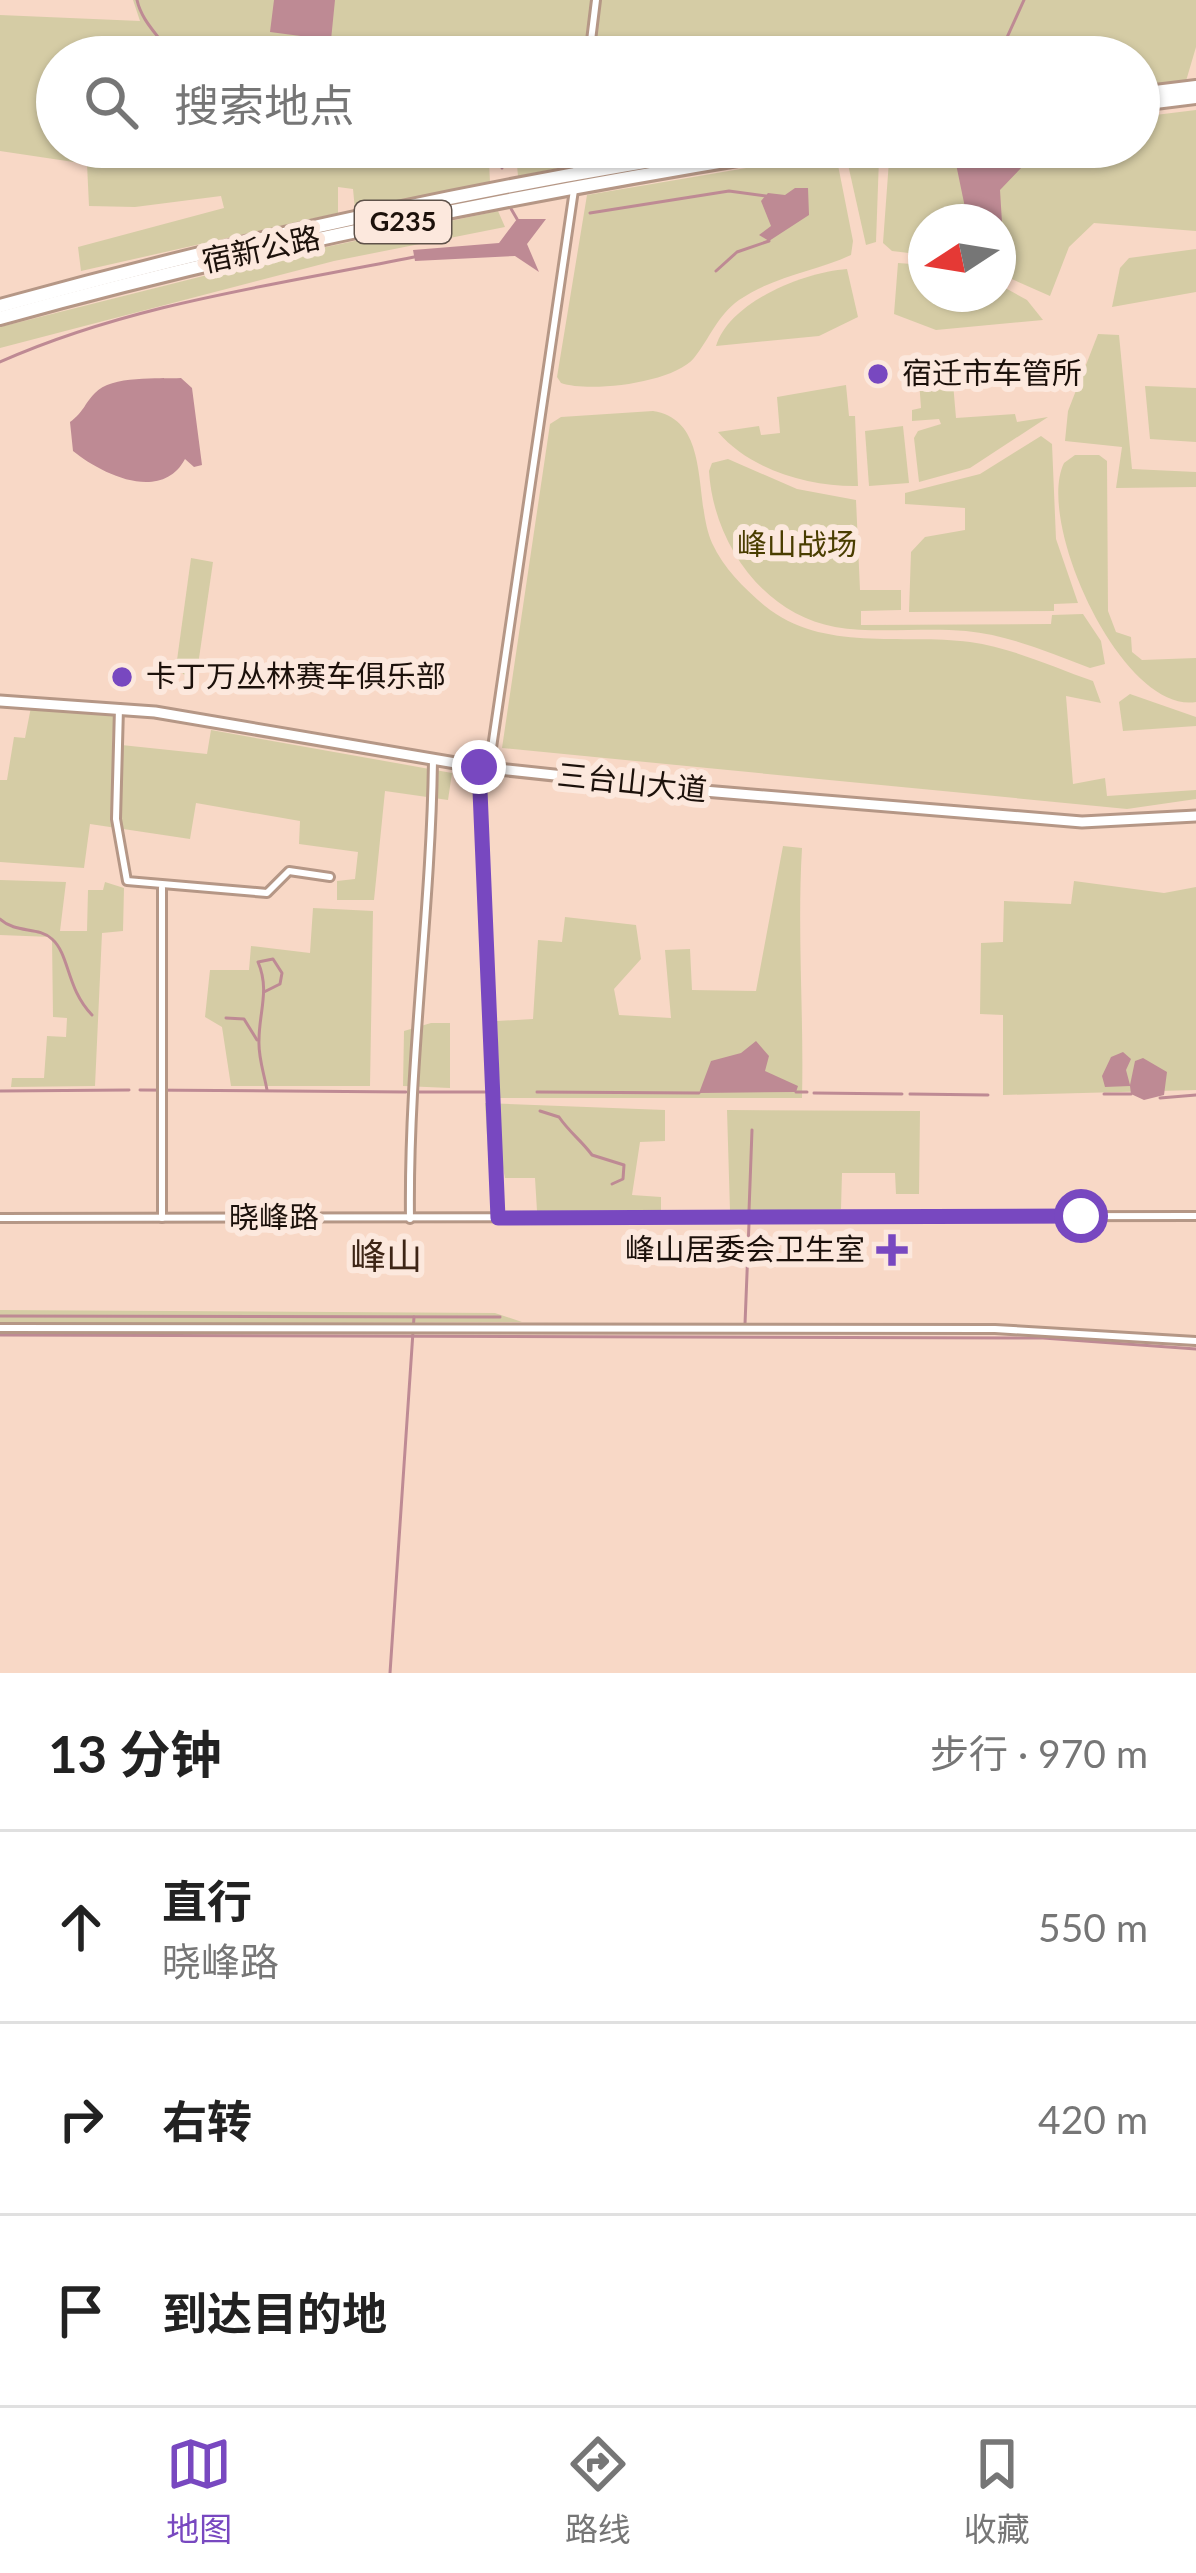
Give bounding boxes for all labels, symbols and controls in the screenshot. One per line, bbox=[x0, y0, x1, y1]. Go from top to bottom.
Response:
search box bbox=[36, 36, 1160, 168]
icon: search bbox=[78, 69, 144, 135]
text: 搜索地点 bbox=[174, 78, 354, 132]
road number: G235 bbox=[355, 201, 451, 243]
north arrow bbox=[908, 204, 1016, 312]
street label: 宿新公路 bbox=[198, 218, 323, 278]
place label: 宿迁市车管所 bbox=[902, 354, 1082, 390]
marker: 宿迁市车管所 bbox=[865, 361, 891, 387]
park label: 峰山战场 bbox=[737, 525, 857, 561]
place label: 卡丁万丛林赛车俱乐部 bbox=[146, 657, 446, 693]
marker: 卡丁万丛林赛车俱乐部 bbox=[109, 664, 135, 690]
route end bbox=[452, 740, 506, 794]
street label: 三台山大道 bbox=[556, 755, 709, 807]
route start bbox=[1054, 1189, 1108, 1243]
street label: 晓峰路 bbox=[229, 1198, 319, 1234]
place label: 峰山居委会卫生室 bbox=[625, 1230, 865, 1266]
district label: 峰山 bbox=[350, 1233, 422, 1277]
marker: 峰山居委会卫生室 bbox=[876, 1234, 908, 1266]
text: 13 分钟 bbox=[48, 1723, 222, 1784]
text: 步行 · 970 m bbox=[930, 1730, 1148, 1776]
text: 直行 bbox=[162, 1874, 252, 1928]
icon: ahead bbox=[48, 1894, 114, 1960]
text: 550 m bbox=[1038, 1904, 1148, 1950]
text: 晓峰路 bbox=[162, 1938, 279, 1984]
icon: right bbox=[48, 2086, 114, 2152]
text: 右转 bbox=[162, 2094, 252, 2148]
text: 420 m bbox=[1038, 2096, 1148, 2142]
icon: arrive bbox=[48, 2278, 114, 2344]
text: 到达目的地 bbox=[162, 2286, 387, 2340]
tab: 地图 bbox=[166, 2431, 232, 2551]
tab: 路线 bbox=[565, 2431, 631, 2551]
tab: 收藏 bbox=[964, 2431, 1030, 2551]

